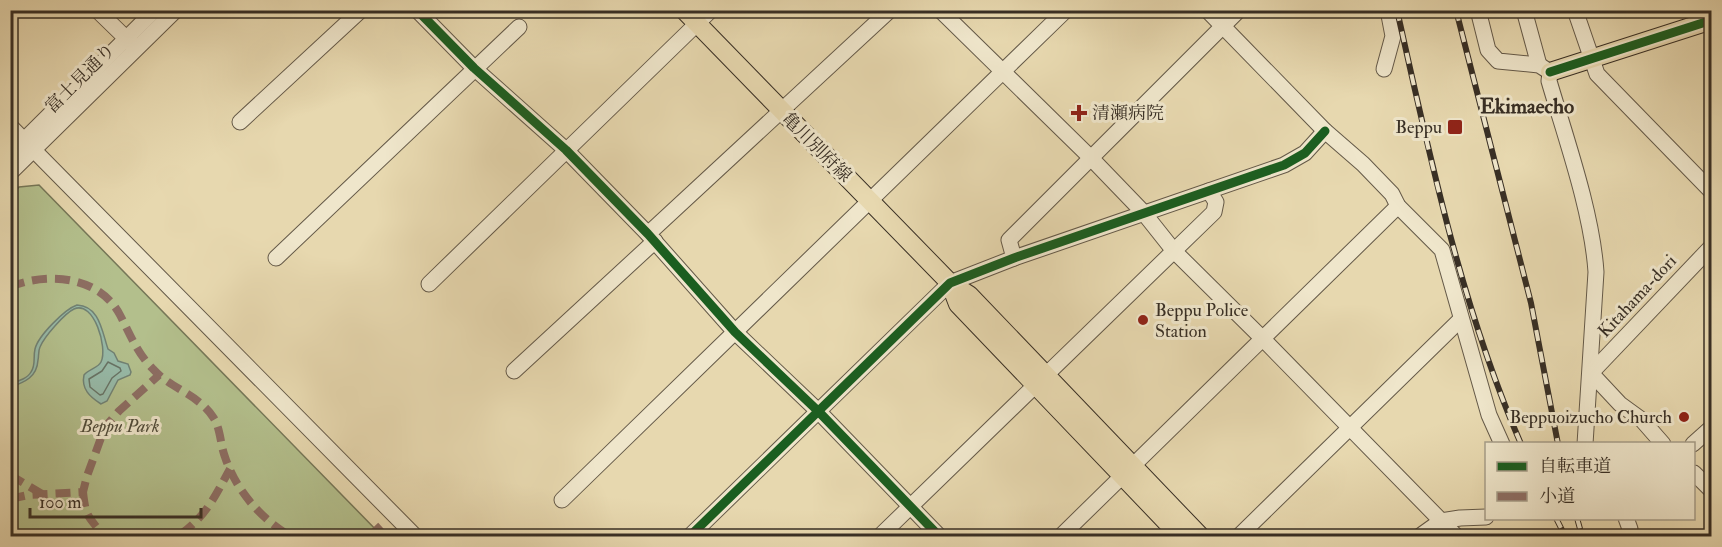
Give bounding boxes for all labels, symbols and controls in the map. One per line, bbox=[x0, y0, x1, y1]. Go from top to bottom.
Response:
street label: 富士見通り bbox=[40, 38, 120, 118]
district label: Ekimaecho bbox=[1480, 93, 1574, 120]
place label: 清瀬病院 bbox=[1092, 102, 1164, 125]
marker: 清瀬病院 bbox=[1070, 104, 1088, 122]
street label: 亀川別府線 bbox=[777, 107, 857, 187]
place label: Beppu bbox=[1395, 116, 1442, 139]
marker: Beppu bbox=[1446, 118, 1464, 136]
street label: Kitahama-dori bbox=[1593, 250, 1682, 343]
place label: Beppu Police Station bbox=[1155, 299, 1249, 343]
marker: Beppu Police Station bbox=[1136, 313, 1150, 327]
place label: Beppuoizucho Church bbox=[1510, 406, 1673, 429]
marker: Beppuoizucho Church bbox=[1677, 410, 1691, 424]
park label: Beppu Park bbox=[80, 415, 159, 438]
legend bbox=[1485, 442, 1695, 520]
text: 自転車道 bbox=[1539, 455, 1611, 478]
scale bar bbox=[30, 481, 201, 519]
text: 小道 bbox=[1539, 485, 1575, 508]
text: 100 m bbox=[39, 491, 82, 514]

